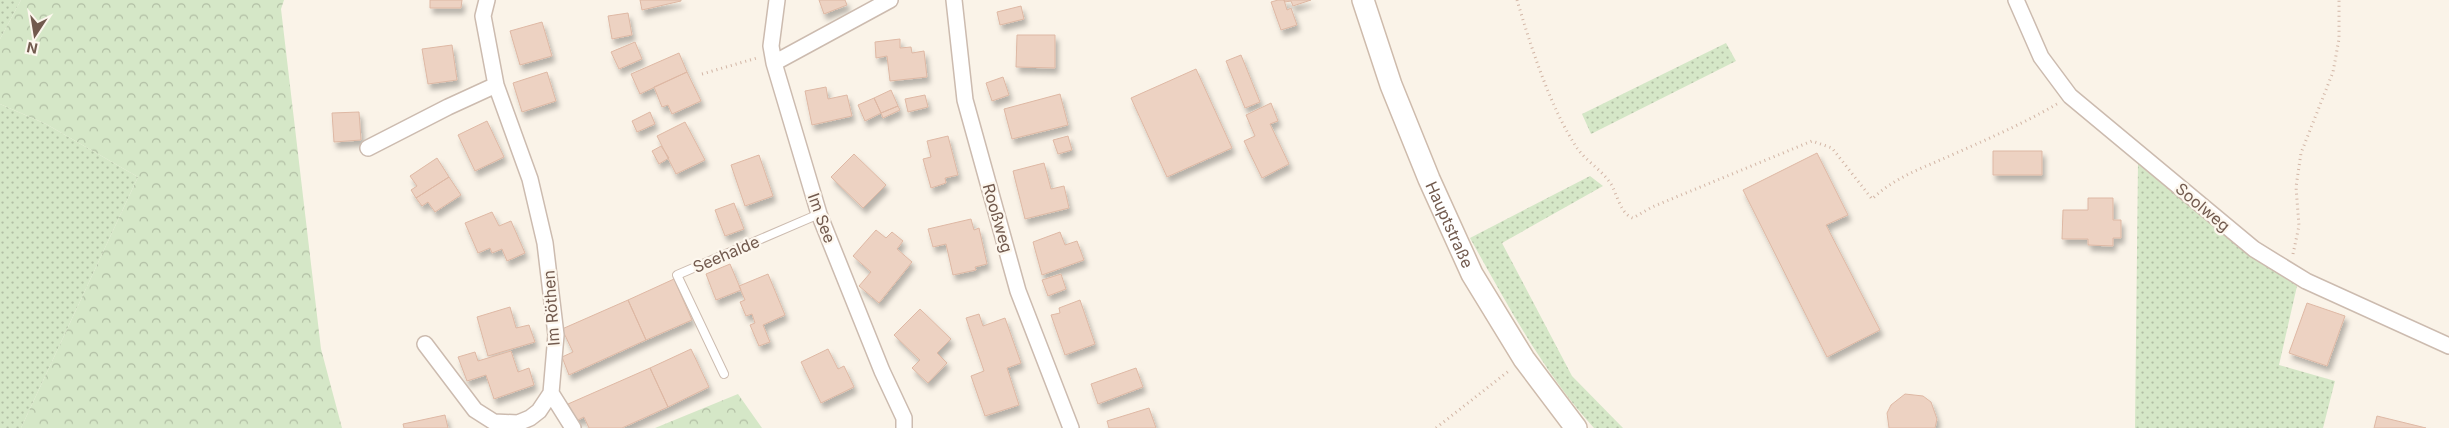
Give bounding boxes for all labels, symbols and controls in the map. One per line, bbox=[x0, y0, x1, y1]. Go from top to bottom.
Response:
north arrow bbox=[10, 10, 60, 60]
text: N bbox=[25, 39, 39, 58]
street label: Hauptstraße bbox=[1421, 178, 1478, 271]
street label: Soolweg bbox=[2172, 178, 2234, 236]
street label: Rooßweg bbox=[979, 181, 1017, 255]
street label: Im See bbox=[804, 190, 840, 246]
street label: Seehalde bbox=[690, 231, 762, 277]
street label: Im Röthen bbox=[538, 269, 564, 347]

